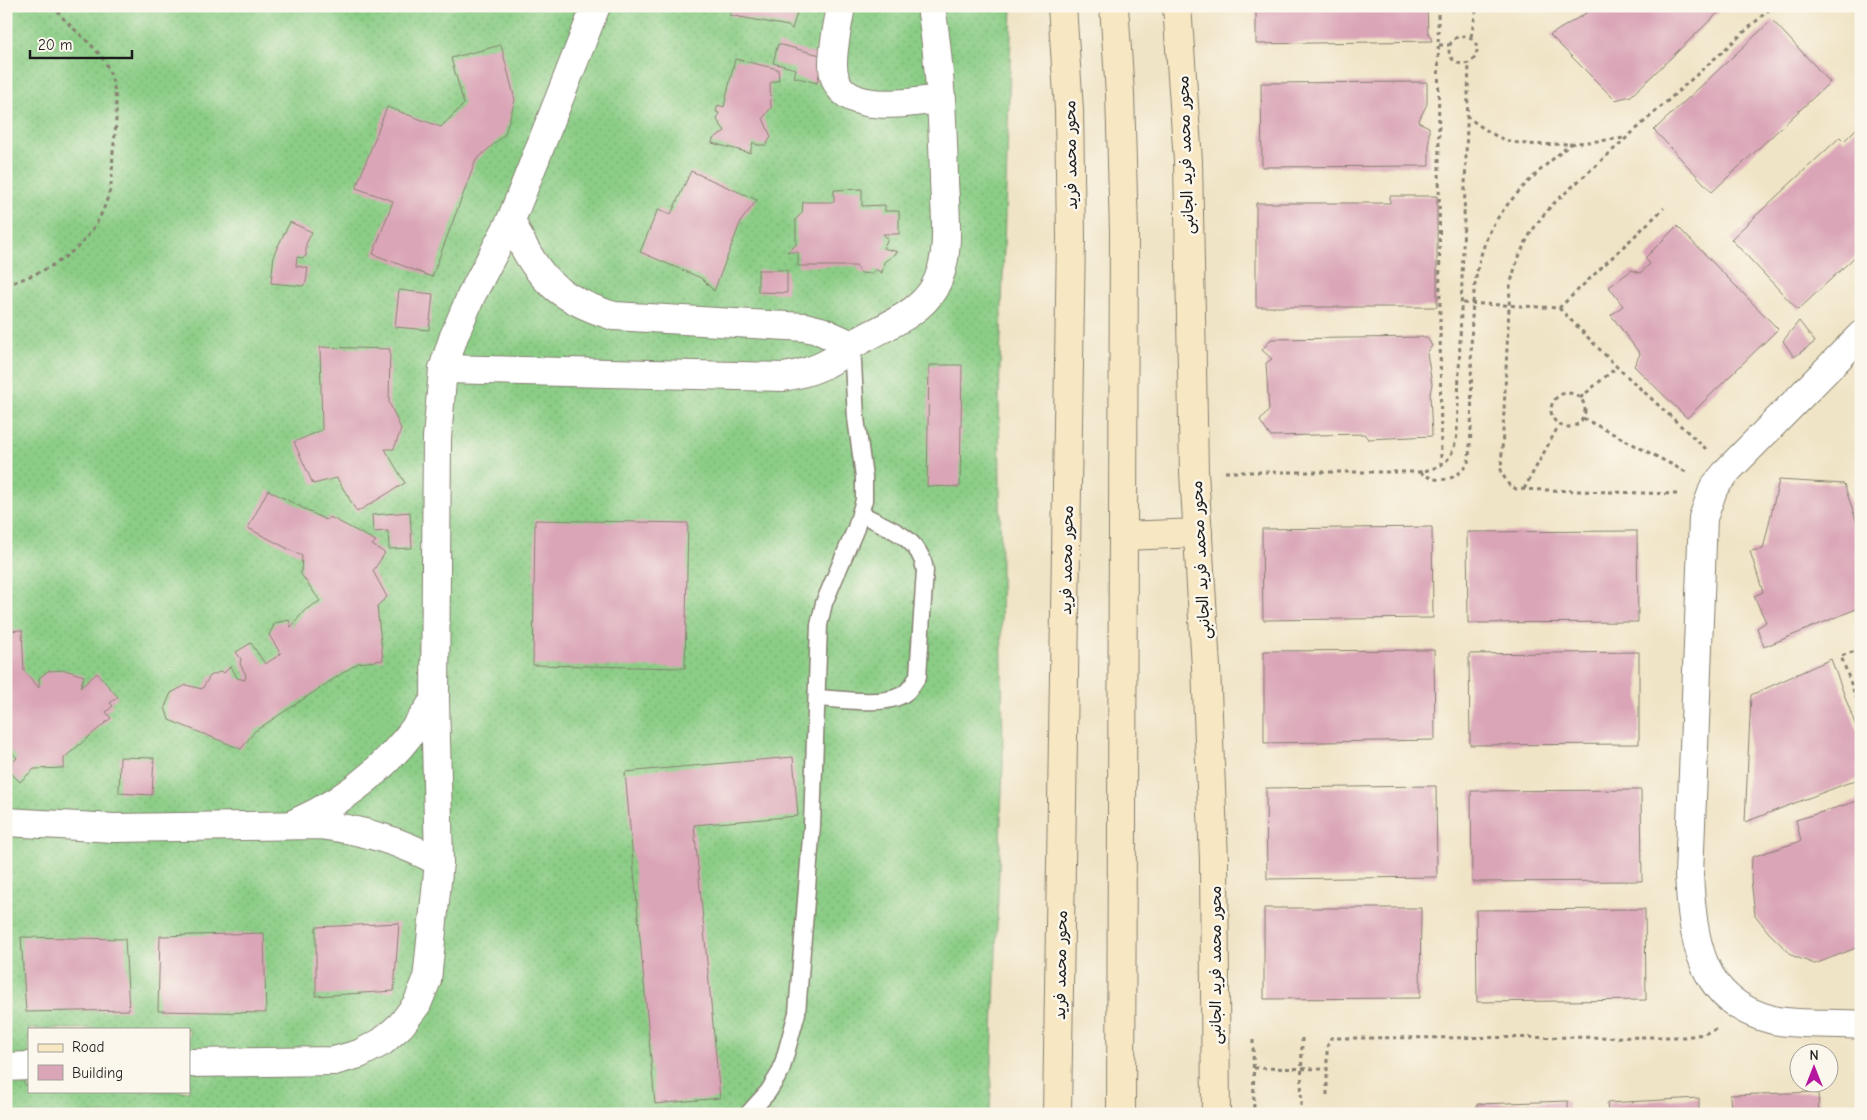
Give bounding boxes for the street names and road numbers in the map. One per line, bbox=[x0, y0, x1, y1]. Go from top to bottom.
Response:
street label: محور محمد فريد الجانبى bbox=[1174, 75, 1199, 235]
street label: محور محمد فريد bbox=[1061, 100, 1082, 210]
street label: محور محمد فريد الجانبى bbox=[1188, 480, 1215, 640]
street label: محور محمد فريد bbox=[1057, 505, 1078, 615]
street label: محور محمد فريد الجانبى bbox=[1207, 886, 1226, 1044]
street label: محور محمد فريد bbox=[1051, 910, 1072, 1020]

